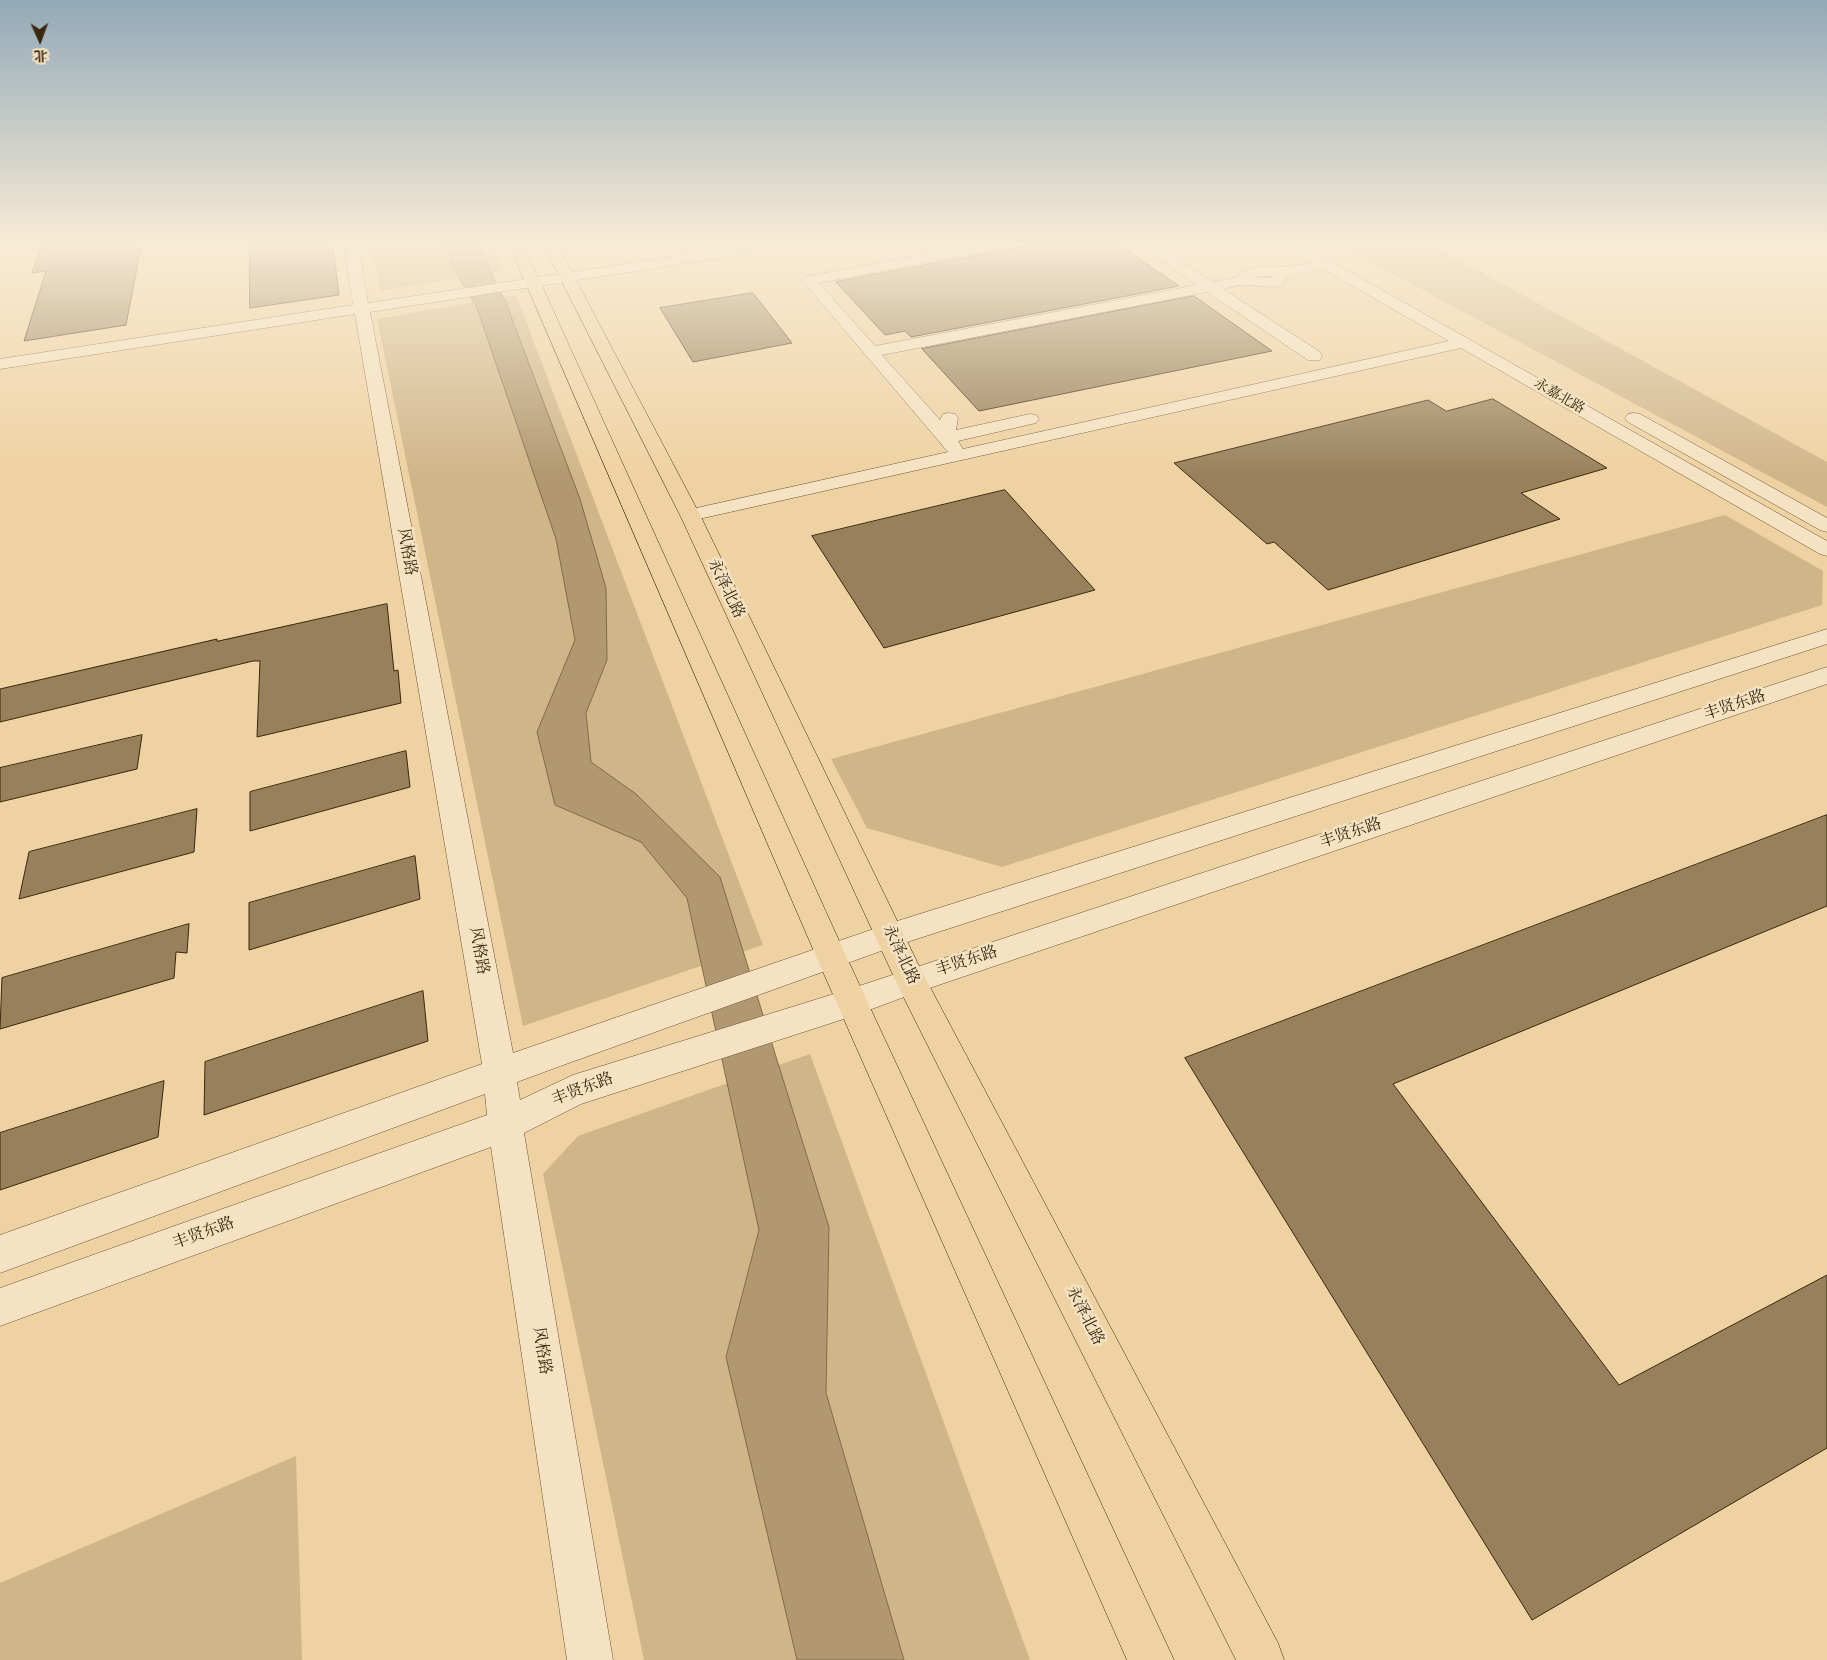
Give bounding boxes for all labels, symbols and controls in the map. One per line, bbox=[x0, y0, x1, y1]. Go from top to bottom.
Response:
north arrow bbox=[15, 15, 65, 65]
text: 北 bbox=[33, 47, 48, 64]
street label: 永嘉北路 bbox=[1531, 376, 1587, 418]
street label: 风格路 bbox=[392, 527, 420, 577]
street label: 永泽北路 bbox=[702, 556, 748, 622]
street label: 丰贤东路 bbox=[1702, 687, 1768, 725]
street label: 丰贤东路 bbox=[1318, 815, 1384, 853]
street label: 永泽北路 bbox=[878, 922, 922, 988]
street label: 风格路 bbox=[464, 926, 492, 976]
street label: 丰贤东路 bbox=[934, 943, 1000, 981]
street label: 丰贤东路 bbox=[550, 1070, 616, 1110]
street label: 丰贤东路 bbox=[171, 1214, 237, 1254]
street label: 永泽北路 bbox=[1061, 1283, 1107, 1349]
street label: 风格路 bbox=[528, 1326, 554, 1376]

